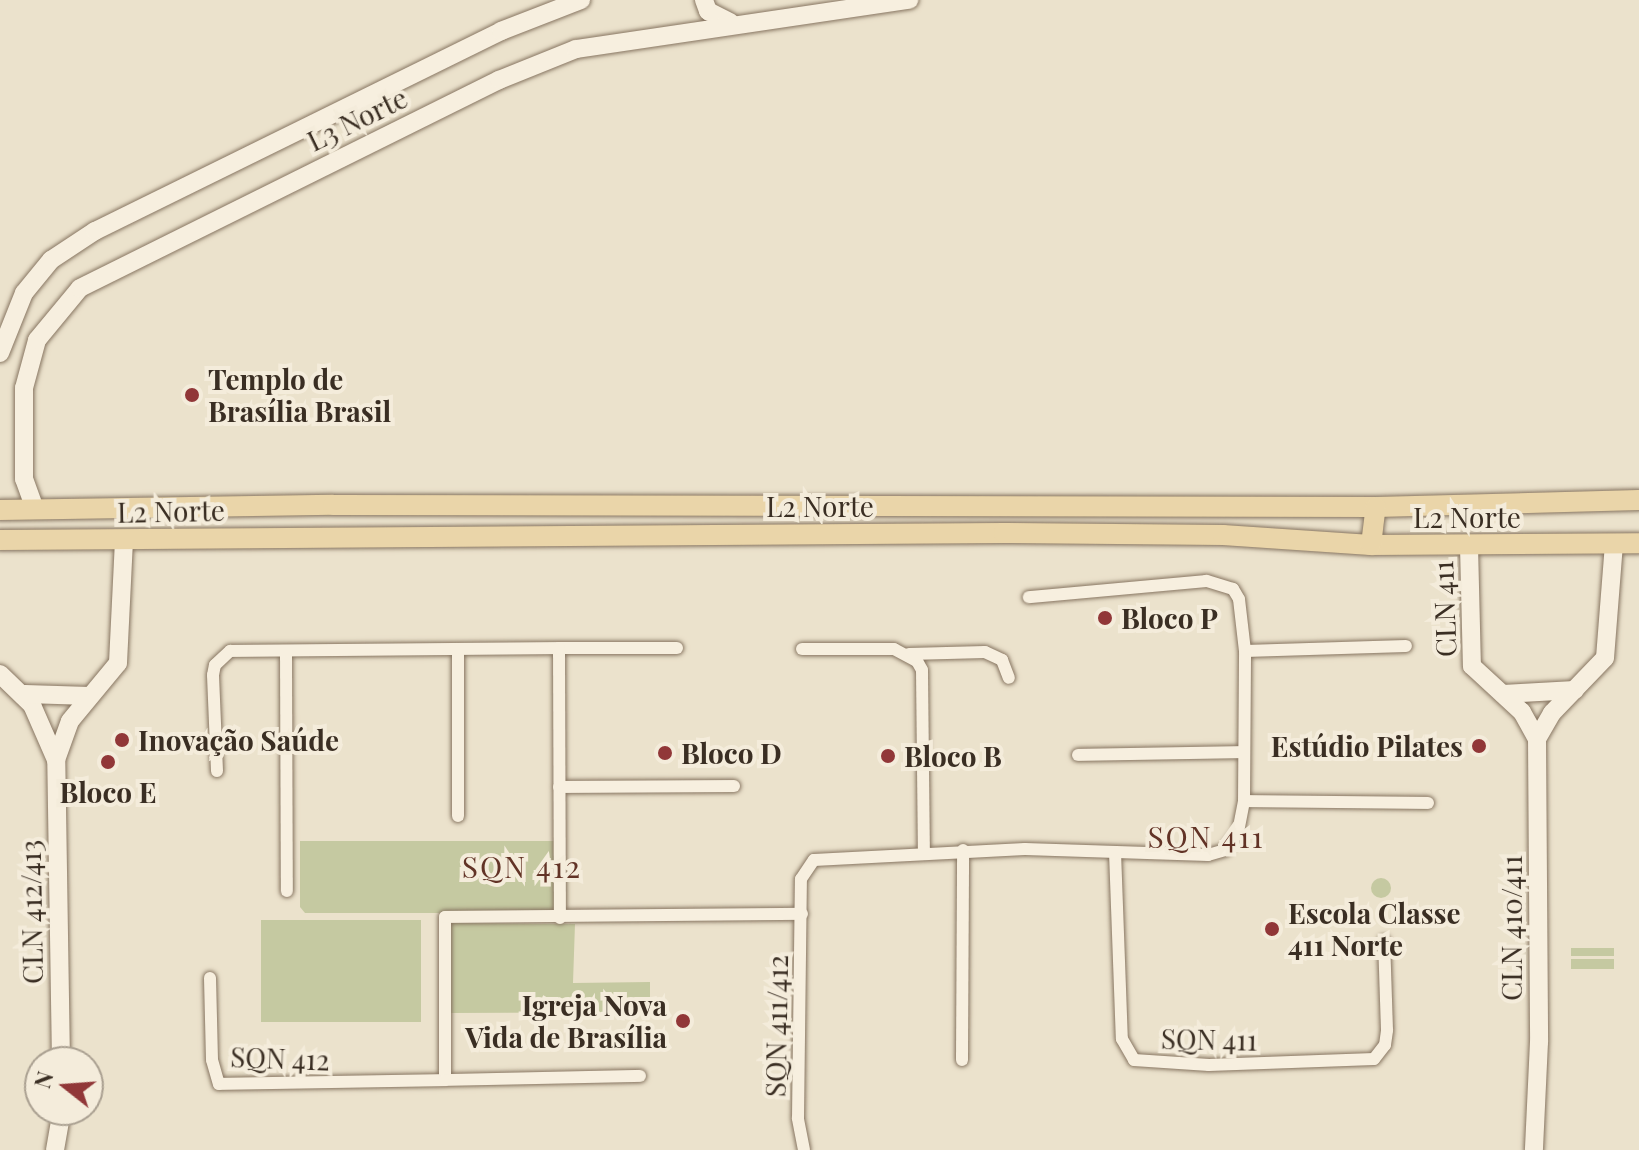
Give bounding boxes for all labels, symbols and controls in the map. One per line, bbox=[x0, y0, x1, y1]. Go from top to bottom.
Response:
street label: L3 Norte bbox=[301, 80, 413, 158]
place label: Templo de Brasília Brasil bbox=[208, 362, 391, 428]
marker: Templo de Brasília Brasil bbox=[183, 386, 201, 404]
street label: L2 Norte bbox=[766, 489, 874, 523]
street label: L2 Norte bbox=[117, 493, 225, 529]
street label: L2 Norte bbox=[1413, 500, 1521, 534]
street label: CLN 411 bbox=[1426, 560, 1462, 658]
place label: Bloco P bbox=[1121, 601, 1218, 635]
marker: Bloco P bbox=[1096, 609, 1114, 627]
place label: Inovação Saúde bbox=[138, 723, 339, 757]
place label: Estúdio Pilates bbox=[1271, 729, 1463, 763]
marker: Inovação Saúde bbox=[113, 731, 131, 749]
place label: Bloco D bbox=[681, 736, 782, 770]
marker: Estúdio Pilates bbox=[1470, 737, 1488, 755]
place label: Bloco B bbox=[904, 739, 1002, 773]
marker: Bloco D bbox=[656, 744, 674, 762]
marker: Bloco B bbox=[879, 747, 897, 765]
marker: Bloco E bbox=[99, 753, 117, 771]
place label: Bloco E bbox=[60, 775, 156, 809]
district label: SQN 411 bbox=[1147, 818, 1265, 854]
street label: CLN 412/413 bbox=[13, 839, 49, 985]
district label: SQN 412 bbox=[461, 848, 583, 884]
street label: CLN 410/411 bbox=[1494, 855, 1528, 1001]
place label: Escola Classe 411 Norte bbox=[1288, 896, 1461, 962]
marker: Escola Classe 411 Norte bbox=[1263, 920, 1281, 938]
street label: SQN 411/412 bbox=[758, 954, 794, 1098]
place label: Igreja Nova Vida de Brasília bbox=[465, 988, 667, 1054]
marker: Igreja Nova Vida de Brasília bbox=[674, 1012, 692, 1030]
street label: SQN 411 bbox=[1160, 1021, 1258, 1057]
street label: SQN 412 bbox=[229, 1039, 331, 1077]
north arrow bbox=[24, 1046, 104, 1126]
text: N bbox=[26, 1068, 60, 1092]

